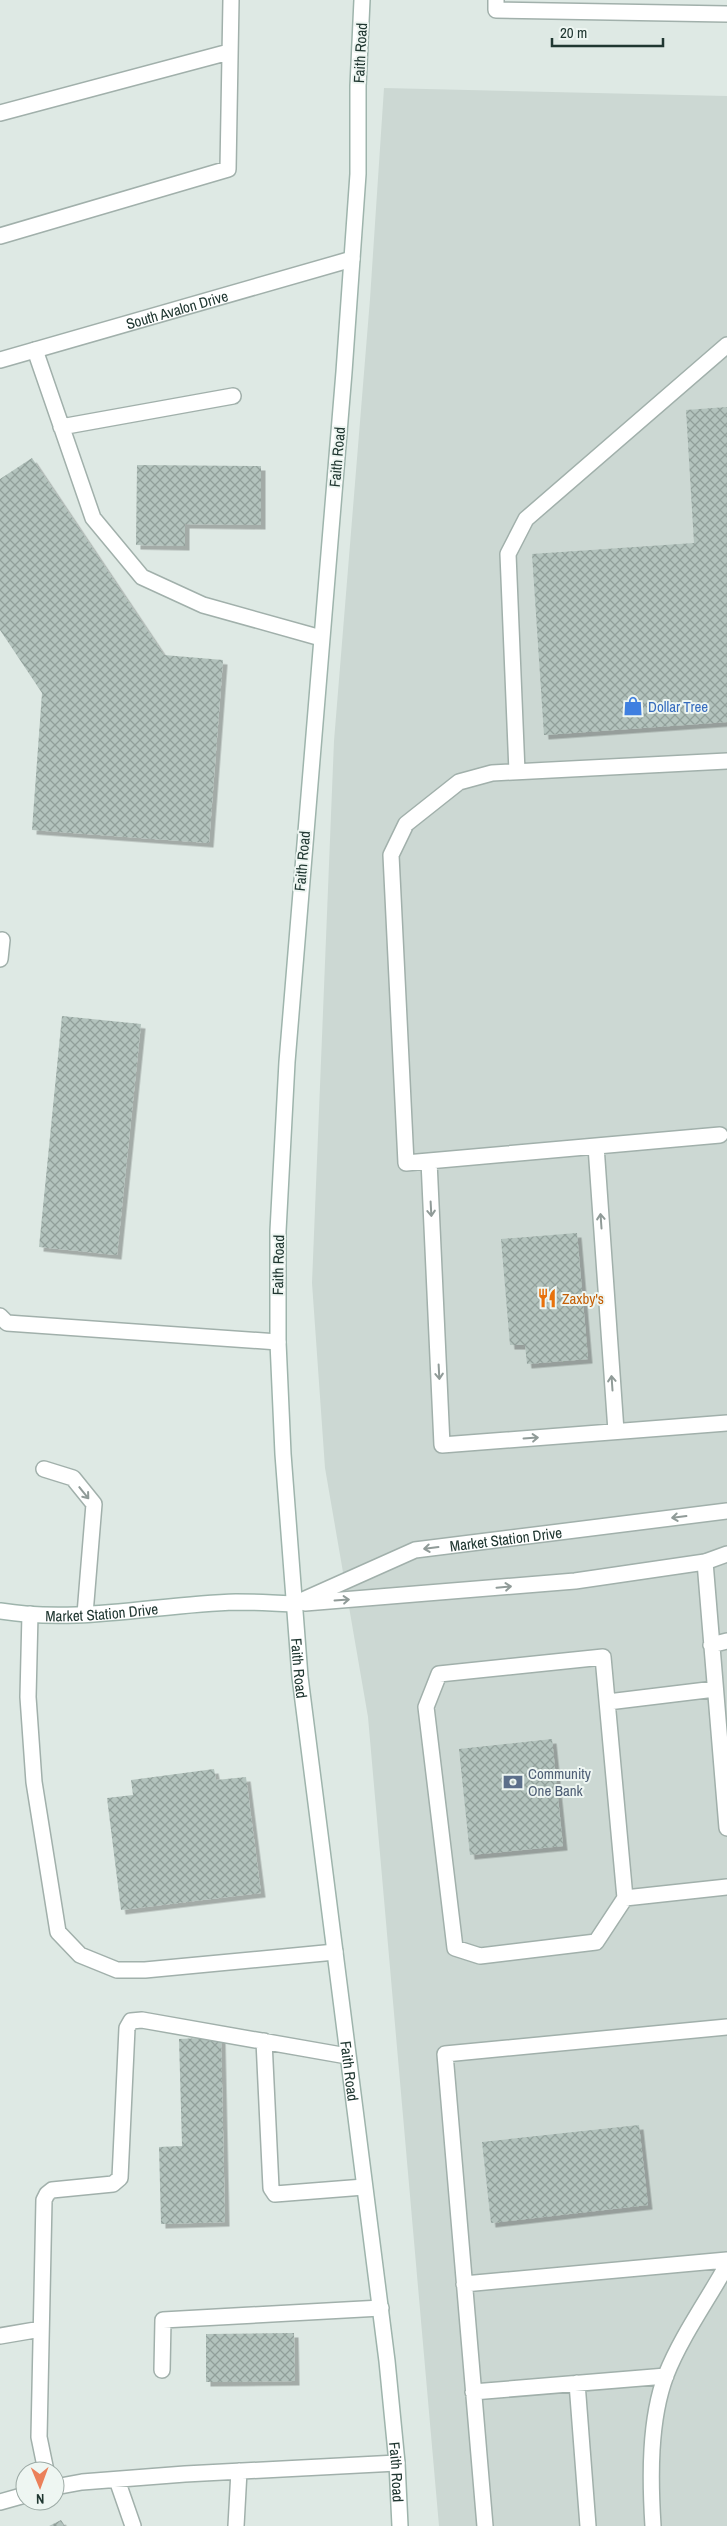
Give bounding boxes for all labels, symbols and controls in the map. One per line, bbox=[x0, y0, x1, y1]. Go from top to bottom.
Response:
scale bar bbox=[552, 15, 663, 47]
street label: Faith Road bbox=[348, 22, 372, 84]
text: 20 m bbox=[560, 22, 587, 43]
street label: South Avalon Drive bbox=[123, 285, 230, 334]
street label: Faith Road bbox=[324, 426, 350, 488]
shop icon: Dollar Tree bbox=[622, 695, 644, 717]
place label: Dollar Tree bbox=[648, 696, 708, 717]
street label: Faith Road bbox=[289, 830, 315, 892]
one-way arrow bbox=[426, 1201, 436, 1217]
one-way arrow bbox=[597, 1213, 606, 1229]
street label: Faith Road bbox=[267, 1235, 289, 1295]
restaurant icon: Zaxby's bbox=[536, 1287, 558, 1309]
place label: Zaxby's bbox=[562, 1288, 604, 1309]
one-way arrow bbox=[434, 1363, 443, 1379]
one-way arrow bbox=[608, 1375, 617, 1391]
one-way arrow bbox=[523, 1433, 539, 1443]
one-way arrow bbox=[79, 1486, 90, 1499]
one-way arrow bbox=[671, 1512, 687, 1522]
street label: Market Station Drive bbox=[448, 1521, 563, 1556]
one-way arrow bbox=[423, 1544, 439, 1554]
one-way arrow bbox=[496, 1582, 512, 1592]
one-way arrow bbox=[334, 1595, 350, 1605]
street label: Market Station Drive bbox=[45, 1598, 159, 1626]
street label: Faith Road bbox=[287, 1637, 313, 1699]
place label: Community One Bank bbox=[528, 1763, 592, 1801]
bank icon: Community One Bank bbox=[502, 1771, 524, 1793]
street label: Faith Road bbox=[336, 2040, 364, 2102]
street label: Faith Road bbox=[384, 2441, 409, 2503]
north arrow bbox=[15, 2461, 65, 2511]
text: N bbox=[36, 2490, 45, 2508]

